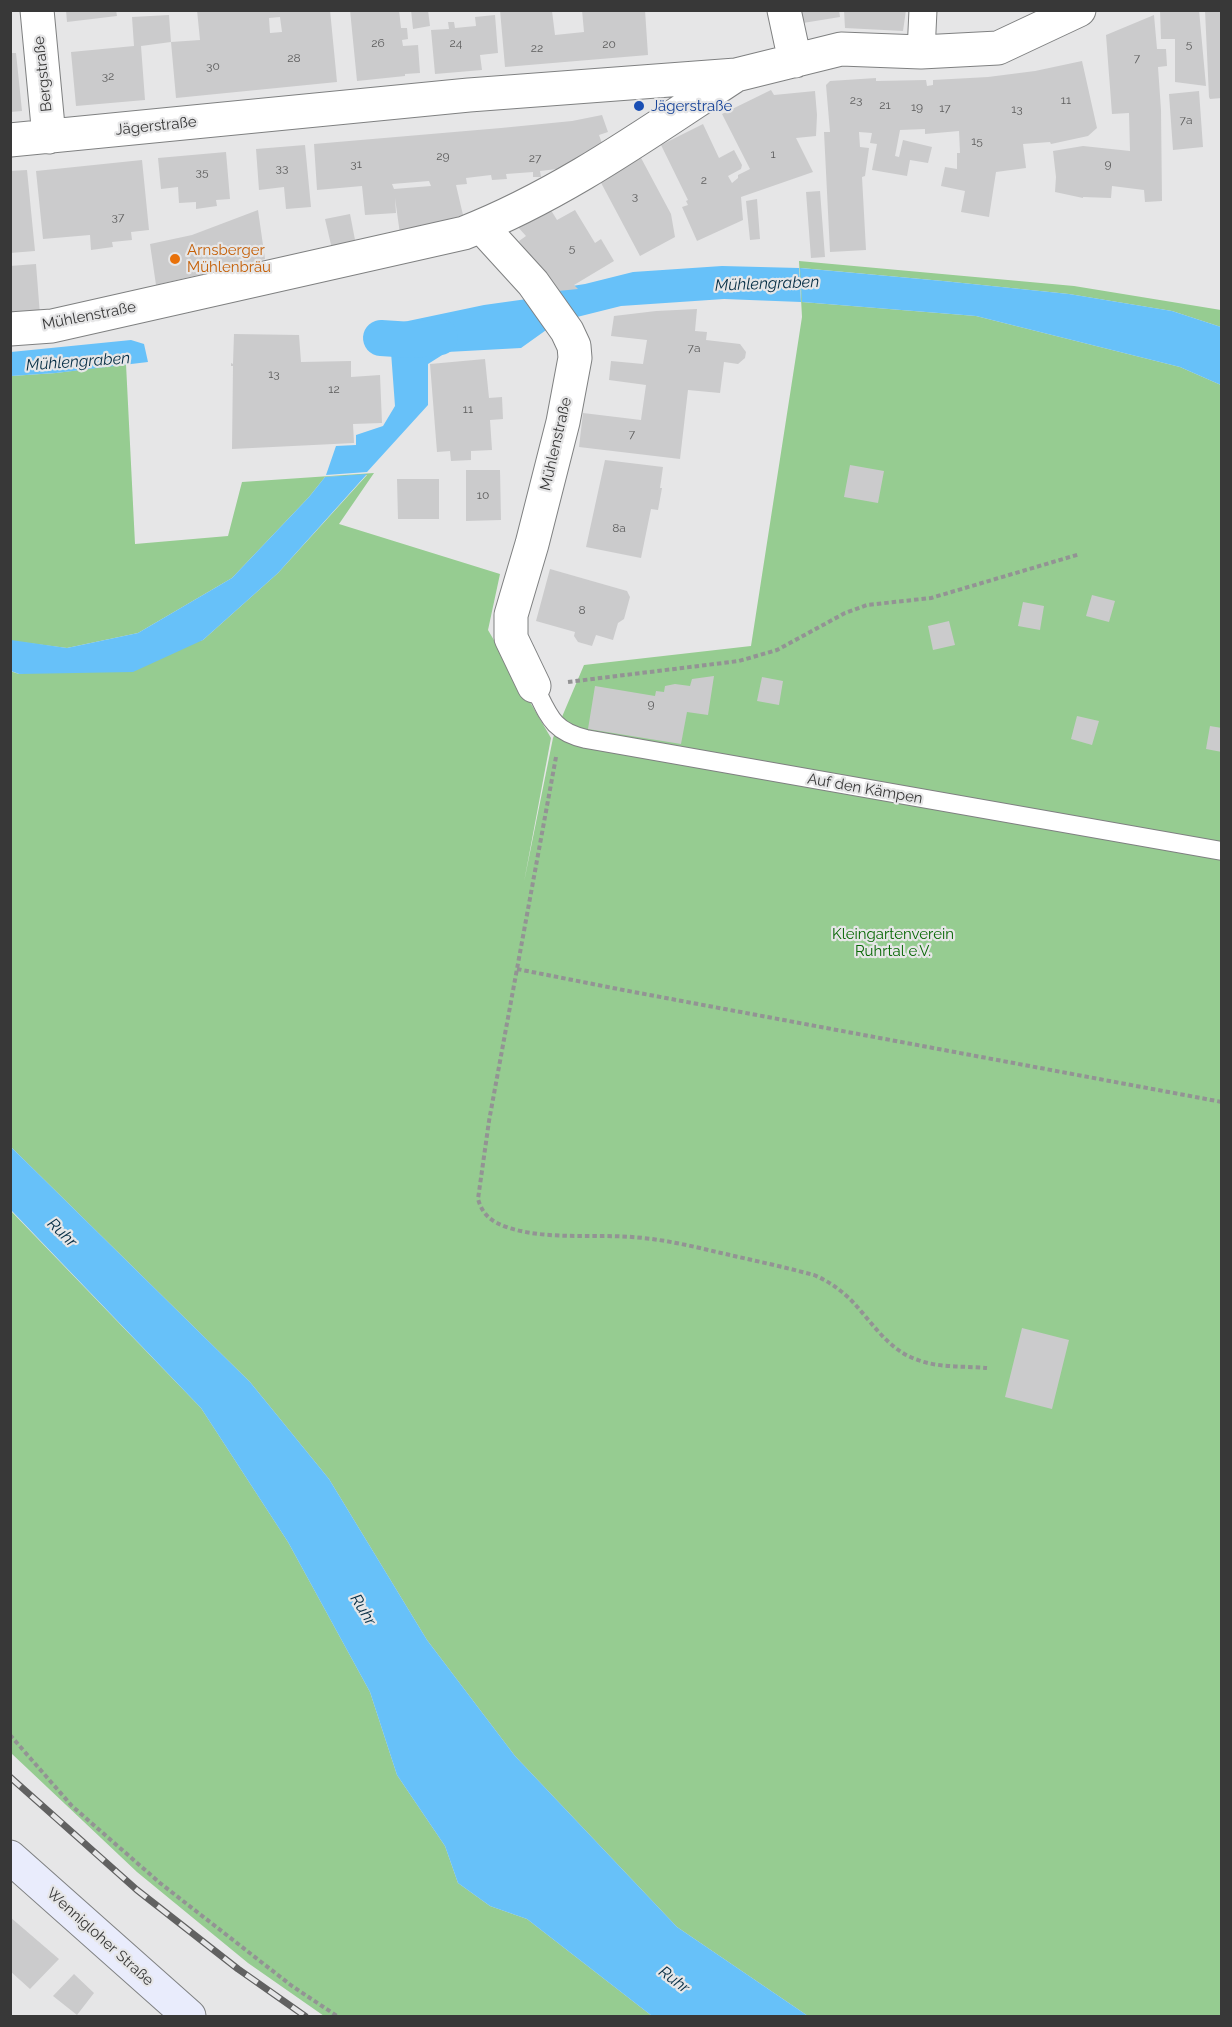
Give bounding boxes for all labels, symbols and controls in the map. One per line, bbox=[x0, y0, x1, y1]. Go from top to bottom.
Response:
street label: Bergstraße bbox=[30, 35, 56, 113]
house number: 26 bbox=[371, 36, 385, 50]
house number: 24 bbox=[450, 36, 462, 50]
house number: 20 bbox=[602, 37, 616, 51]
house number: 5 bbox=[1186, 37, 1192, 51]
house number: 22 bbox=[531, 41, 543, 55]
house number: 28 bbox=[287, 51, 301, 65]
house number: 7 bbox=[1134, 51, 1140, 65]
house number: 30 bbox=[206, 59, 220, 73]
house number: 32 bbox=[102, 69, 114, 83]
house number: 23 bbox=[850, 93, 862, 107]
house number: 11 bbox=[1061, 93, 1071, 107]
place label: Jägerstraße bbox=[651, 97, 732, 115]
house number: 21 bbox=[879, 98, 891, 112]
marker: Jägerstraße bbox=[632, 99, 646, 113]
house number: 19 bbox=[911, 100, 923, 114]
house number: 17 bbox=[939, 101, 951, 115]
house number: 13 bbox=[1011, 102, 1023, 116]
street label: Jägerstraße bbox=[115, 113, 197, 139]
house number: 7a bbox=[1180, 113, 1192, 127]
house number: 15 bbox=[971, 134, 983, 148]
house number: 1 bbox=[770, 147, 776, 161]
house number: 29 bbox=[436, 149, 450, 163]
house number: 27 bbox=[529, 151, 541, 165]
house number: 31 bbox=[350, 157, 362, 171]
house number: 9 bbox=[1104, 157, 1112, 171]
house number: 33 bbox=[276, 161, 288, 175]
house number: 35 bbox=[196, 165, 208, 179]
house number: 2 bbox=[701, 173, 707, 187]
house number: 3 bbox=[632, 189, 638, 203]
house number: 37 bbox=[112, 210, 124, 224]
place label: Arnsberger Mühlenbräu bbox=[187, 241, 271, 276]
house number: 5 bbox=[569, 241, 575, 255]
marker: Arnsberger Mühlenbräu bbox=[168, 252, 182, 266]
water label: Mühlengraben bbox=[714, 273, 820, 295]
street label: Mühlenstraße bbox=[41, 298, 137, 334]
house number: 7a bbox=[688, 341, 700, 355]
water label: Mühlengraben bbox=[25, 349, 131, 375]
house number: 13 bbox=[268, 367, 280, 381]
house number: 12 bbox=[328, 382, 340, 396]
street label: Mühlenstraße bbox=[537, 396, 575, 492]
house number: 11 bbox=[463, 402, 473, 416]
house number: 7 bbox=[629, 427, 635, 441]
house number: 10 bbox=[477, 488, 489, 502]
house number: 8a bbox=[612, 521, 626, 535]
house number: 8 bbox=[578, 603, 586, 617]
house number: 9 bbox=[647, 697, 655, 711]
street label: Auf den Kämpen bbox=[806, 770, 924, 808]
park label: Kleingartenverein Ruhrtal e.V. bbox=[832, 925, 954, 960]
water label: Ruhr bbox=[43, 1214, 81, 1252]
water label: Ruhr bbox=[346, 1591, 380, 1629]
street label: Wennigloher Straße bbox=[43, 1884, 157, 1990]
water label: Ruhr bbox=[655, 1962, 693, 1998]

